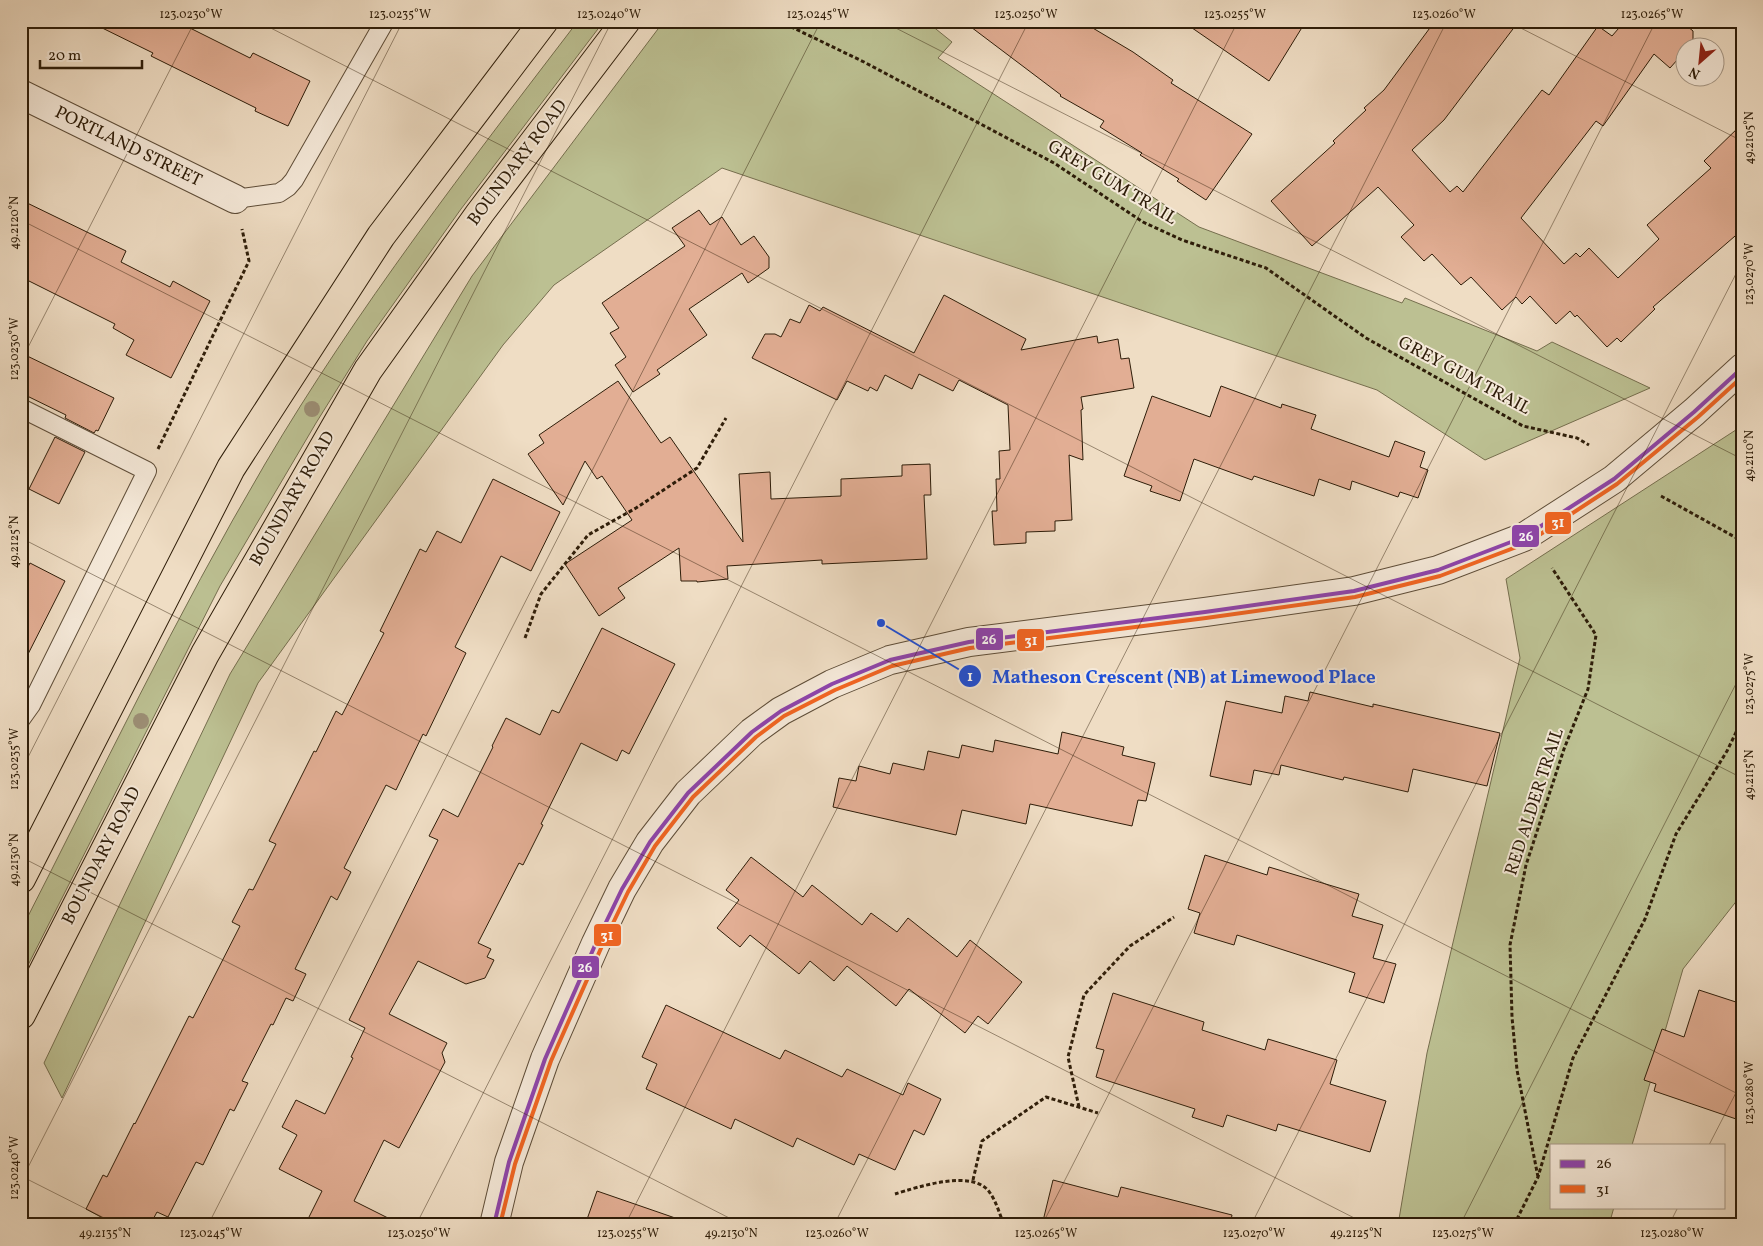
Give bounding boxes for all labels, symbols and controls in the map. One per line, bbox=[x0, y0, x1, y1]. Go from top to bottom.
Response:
text: 123.0230°W bbox=[159, 7, 223, 23]
text: 123.0235°W bbox=[369, 7, 431, 23]
text: 123.0240°W bbox=[577, 7, 641, 23]
text: 123.0245°W bbox=[787, 7, 849, 23]
text: 123.0250°W bbox=[994, 7, 1058, 23]
text: 123.0255°W bbox=[1204, 7, 1266, 23]
text: 123.0260°W bbox=[1412, 7, 1476, 23]
text: 123.0265°W bbox=[1621, 7, 1683, 23]
scale bar bbox=[40, 38, 142, 70]
north arrow bbox=[1676, 38, 1726, 88]
text: 20 m bbox=[48, 46, 81, 67]
text: N bbox=[1686, 61, 1704, 83]
street label: BOUNDARY ROAD bbox=[462, 95, 574, 231]
street label: PORTLAND STREET bbox=[50, 100, 206, 194]
text: 49.2105°N bbox=[1742, 111, 1758, 165]
street label: GREY GUM TRAIL bbox=[1043, 134, 1181, 232]
text: 49.2120°N bbox=[7, 196, 23, 250]
text: 123.0270°W bbox=[1742, 243, 1758, 305]
text: 123.0230°W bbox=[7, 317, 23, 381]
street label: GREY GUM TRAIL bbox=[1393, 330, 1535, 422]
street label: BOUNDARY ROAD bbox=[244, 427, 342, 571]
text: 49.2110°N bbox=[1742, 430, 1758, 482]
line badge: 31 bbox=[1544, 511, 1572, 535]
text: 31 bbox=[1552, 514, 1564, 533]
text: 49.2125°N bbox=[7, 516, 23, 568]
line badge: 26 bbox=[1511, 524, 1540, 548]
text: 26 bbox=[1519, 528, 1534, 547]
line badge: 26 bbox=[975, 627, 1004, 651]
line badge: 31 bbox=[1016, 628, 1045, 652]
text: 26 bbox=[982, 631, 997, 650]
text: 31 bbox=[1025, 632, 1037, 651]
text: 123.0275°W bbox=[1742, 653, 1758, 715]
callout: Matheson Crescent (NB) at Limewood Place bbox=[957, 659, 1386, 693]
text: Matheson Crescent (NB) at Limewood Place bbox=[992, 665, 1376, 691]
text: 1 bbox=[967, 667, 973, 688]
street label: RED ALDER TRAIL bbox=[1499, 725, 1571, 879]
text: 123.0235°W bbox=[7, 728, 23, 790]
text: 49.2115°N bbox=[1742, 750, 1758, 800]
street label: BOUNDARY ROAD bbox=[56, 783, 148, 929]
text: 49.2130°N bbox=[7, 833, 23, 887]
line badge: 31 bbox=[593, 923, 622, 947]
text: 31 bbox=[601, 927, 613, 946]
line badge: 26 bbox=[571, 955, 600, 979]
text: 26 bbox=[578, 959, 593, 978]
text: 123.0280°W bbox=[1742, 1061, 1758, 1125]
text: 123.0240°W bbox=[7, 1136, 23, 1200]
legend bbox=[1550, 1144, 1726, 1208]
text: 26 bbox=[1596, 1154, 1612, 1175]
text: 31 bbox=[1596, 1180, 1610, 1201]
text: 49.2135°N bbox=[79, 1226, 131, 1242]
text: 123.0245°W bbox=[180, 1226, 242, 1242]
text: 123.0250°W bbox=[387, 1226, 451, 1242]
text: 123.0255°W bbox=[597, 1226, 659, 1242]
text: 49.2130°N bbox=[704, 1226, 758, 1242]
text: 123.0260°W bbox=[805, 1226, 869, 1242]
text: 123.0265°W bbox=[1015, 1226, 1077, 1242]
text: 123.0270°W bbox=[1223, 1226, 1285, 1242]
text: 49.2125°N bbox=[1330, 1226, 1382, 1242]
text: 123.0275°W bbox=[1432, 1226, 1494, 1242]
text: 123.0280°W bbox=[1640, 1226, 1704, 1242]

